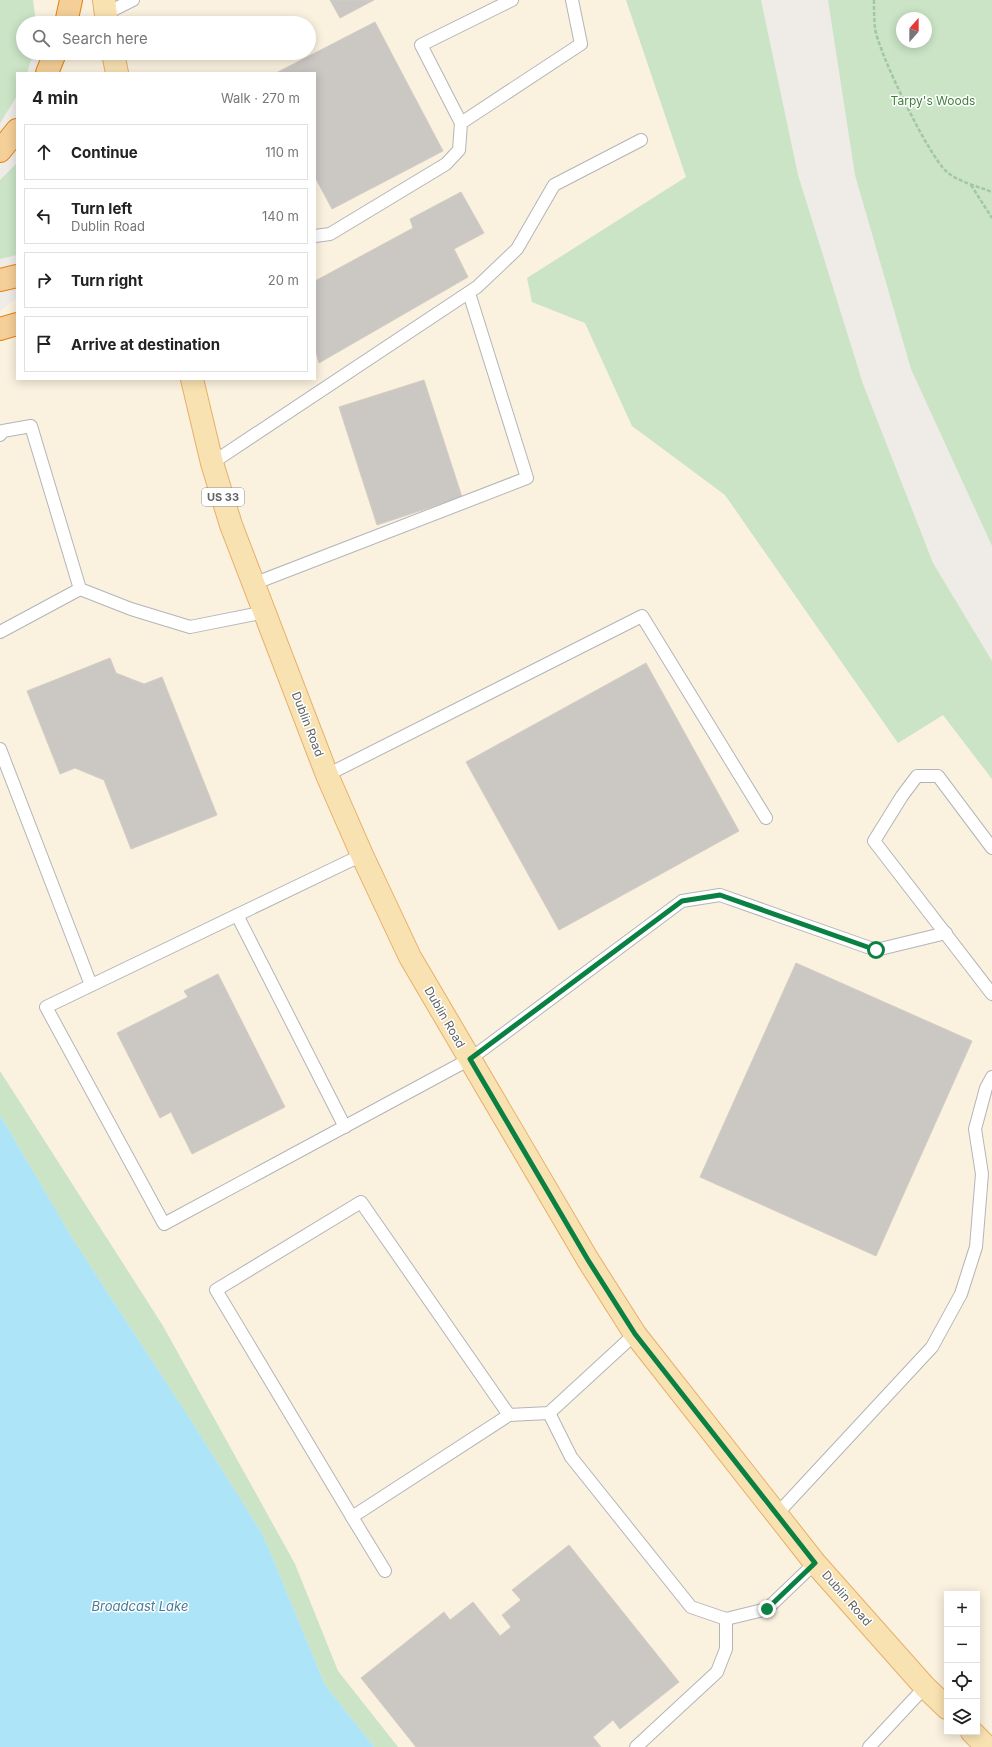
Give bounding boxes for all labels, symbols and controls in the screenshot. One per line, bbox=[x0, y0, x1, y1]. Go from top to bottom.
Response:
north arrow bbox=[896, 12, 932, 48]
search box bbox=[16, 16, 316, 60]
icon: search bbox=[30, 27, 52, 49]
text: Search here bbox=[62, 29, 148, 48]
text: 4 min bbox=[32, 88, 78, 108]
text: Walk · 270 m bbox=[221, 90, 300, 106]
park label: Tarpy's Woods bbox=[891, 93, 975, 108]
icon: ahead bbox=[33, 141, 55, 163]
text: Continue bbox=[71, 143, 138, 162]
text: 110 m bbox=[265, 144, 299, 160]
text: Turn left bbox=[71, 199, 132, 218]
icon: left bbox=[33, 205, 55, 227]
text: 140 m bbox=[262, 208, 299, 224]
text: Dublin Road bbox=[71, 218, 145, 234]
icon: right bbox=[33, 269, 55, 291]
text: Turn right bbox=[71, 271, 143, 290]
text: 20 m bbox=[268, 272, 299, 288]
icon: arrive bbox=[33, 333, 55, 355]
text: Arrive at destination bbox=[71, 335, 220, 354]
road number: US 33 bbox=[202, 488, 244, 506]
street label: Dublin Road bbox=[289, 689, 327, 759]
route start bbox=[867, 941, 885, 959]
street label: Dublin Road bbox=[421, 984, 469, 1050]
street label: Dublin Road bbox=[819, 1567, 875, 1629]
map controls bbox=[944, 1591, 980, 1735]
button: + bbox=[944, 1591, 980, 1627]
water label: Broadcast Lake bbox=[92, 1598, 188, 1614]
route end bbox=[758, 1600, 776, 1618]
button: − bbox=[944, 1627, 980, 1663]
button: locate bbox=[944, 1663, 980, 1699]
button: layers bbox=[944, 1699, 980, 1735]

